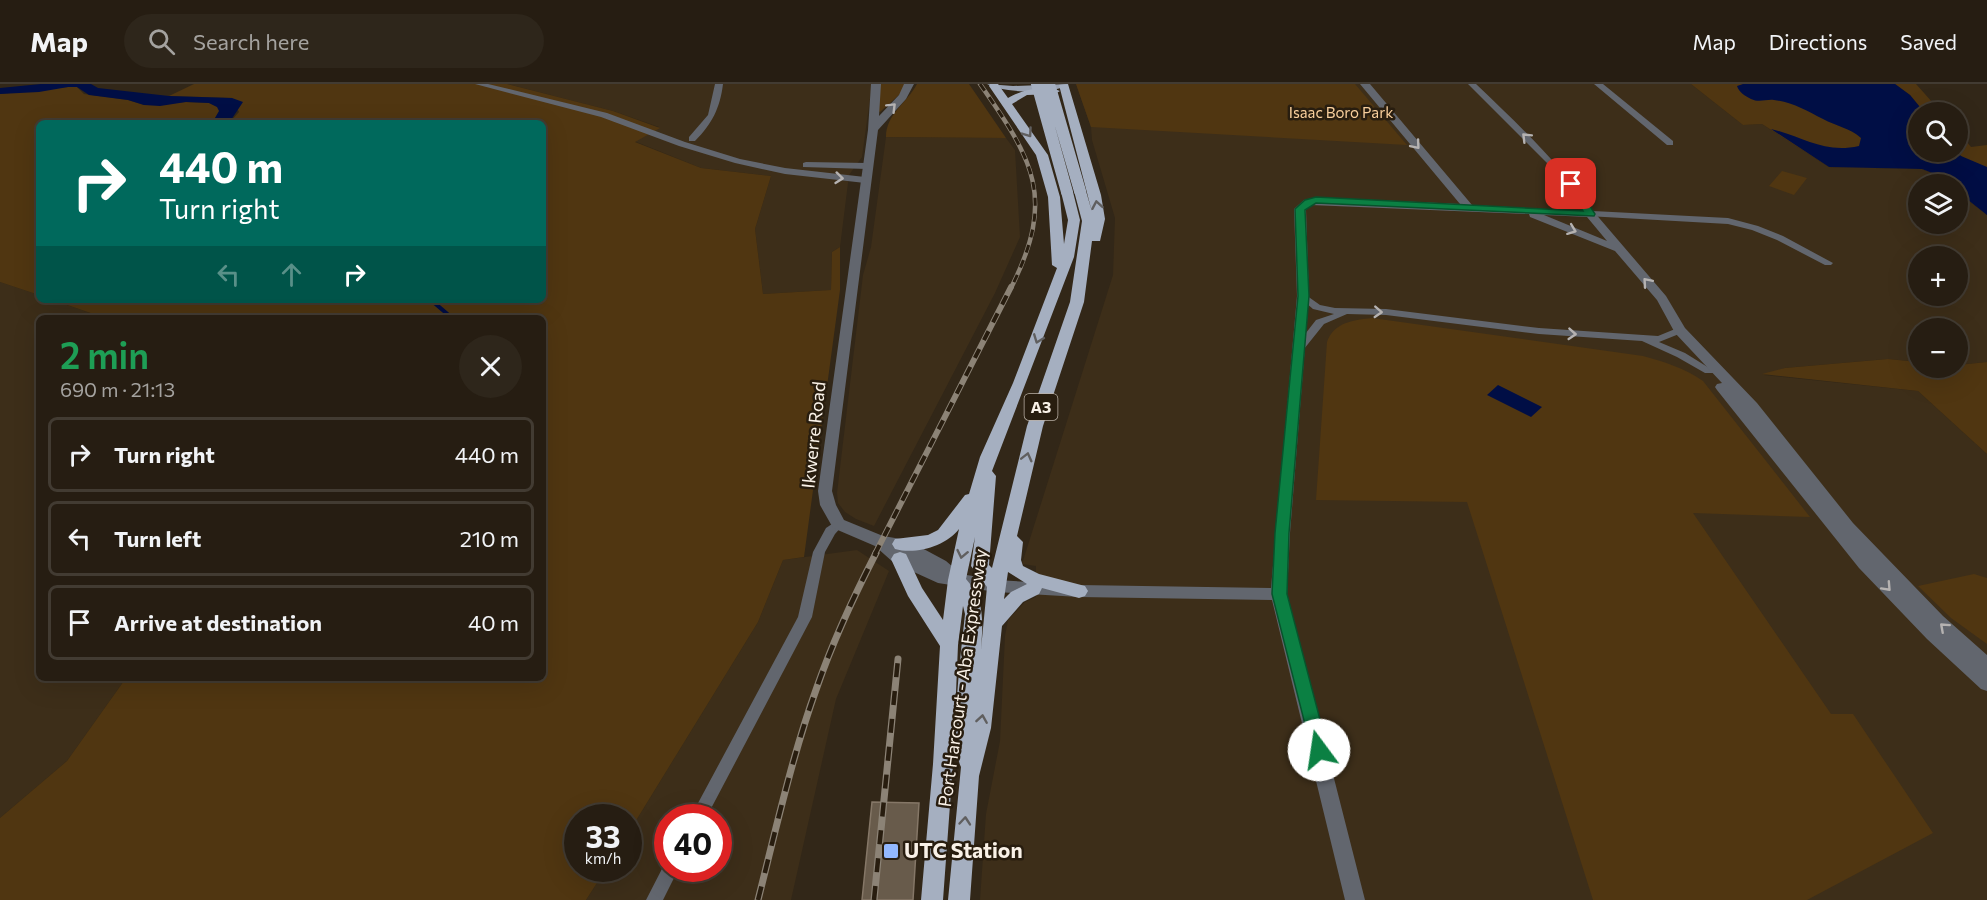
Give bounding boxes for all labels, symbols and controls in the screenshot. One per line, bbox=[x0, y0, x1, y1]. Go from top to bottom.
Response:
search box bbox=[124, 14, 544, 68]
text: Map bbox=[30, 24, 88, 58]
icon: search bbox=[145, 25, 178, 58]
text: Search here bbox=[193, 28, 309, 55]
text: Map bbox=[1693, 29, 1736, 54]
text: Directions bbox=[1769, 29, 1867, 54]
text: Saved bbox=[1900, 29, 1957, 54]
map controls bbox=[1908, 102, 1968, 378]
button: search bbox=[1908, 102, 1968, 162]
park label: Isaac Boro Park bbox=[1289, 103, 1393, 121]
one-way arrow bbox=[884, 104, 895, 115]
one-way arrow bbox=[1021, 127, 1032, 138]
one-way arrow bbox=[1523, 134, 1534, 145]
one-way arrow bbox=[1409, 138, 1420, 149]
text: 440 m bbox=[159, 140, 283, 192]
icon: right bbox=[60, 144, 138, 222]
pin bbox=[1545, 158, 1596, 209]
icon: arrive bbox=[1554, 167, 1587, 200]
one-way arrow bbox=[835, 171, 844, 183]
button: layers bbox=[1908, 174, 1968, 234]
text: Turn right bbox=[159, 192, 279, 225]
one-way arrow bbox=[1091, 200, 1103, 210]
one-way arrow bbox=[1566, 223, 1577, 236]
button: + bbox=[1908, 246, 1968, 306]
icon: left bbox=[212, 258, 245, 291]
icon: ahead bbox=[275, 258, 308, 291]
icon: right bbox=[338, 258, 371, 291]
one-way arrow bbox=[1643, 278, 1654, 289]
one-way arrow bbox=[1374, 306, 1383, 319]
button: − bbox=[1908, 318, 1968, 378]
one-way arrow bbox=[1568, 327, 1577, 340]
text: 2 min bbox=[60, 332, 149, 376]
one-way arrow bbox=[1033, 332, 1045, 343]
button: close bbox=[459, 335, 522, 398]
text: 690 m · 21:13 bbox=[60, 377, 175, 401]
street label: Ikwerre Road bbox=[796, 380, 830, 489]
road number: A3 bbox=[1024, 394, 1058, 420]
icon: right bbox=[63, 438, 96, 471]
text: Turn right bbox=[114, 441, 215, 468]
text: 440 m bbox=[455, 441, 519, 468]
one-way arrow bbox=[1020, 452, 1033, 462]
icon: left bbox=[63, 522, 96, 555]
text: Turn left bbox=[114, 525, 201, 552]
text: 210 m bbox=[460, 525, 519, 552]
street label: Port Harcourt - Aba Expressway bbox=[933, 547, 991, 808]
one-way arrow bbox=[957, 549, 970, 559]
one-way arrow bbox=[1880, 579, 1891, 590]
icon: arrive bbox=[63, 606, 96, 639]
text: Arrive at destination bbox=[114, 609, 322, 636]
text: 40 m bbox=[468, 609, 519, 636]
one-way arrow bbox=[1940, 623, 1950, 634]
one-way arrow bbox=[976, 715, 988, 724]
position arrow bbox=[1287, 718, 1351, 782]
speed limit sign: 40 bbox=[654, 804, 732, 882]
one-way arrow bbox=[958, 816, 971, 825]
text: 33 bbox=[586, 817, 620, 854]
place label: UTC Station bbox=[904, 837, 1023, 862]
marker: UTC Station bbox=[882, 842, 900, 860]
text: km/h bbox=[585, 849, 621, 867]

